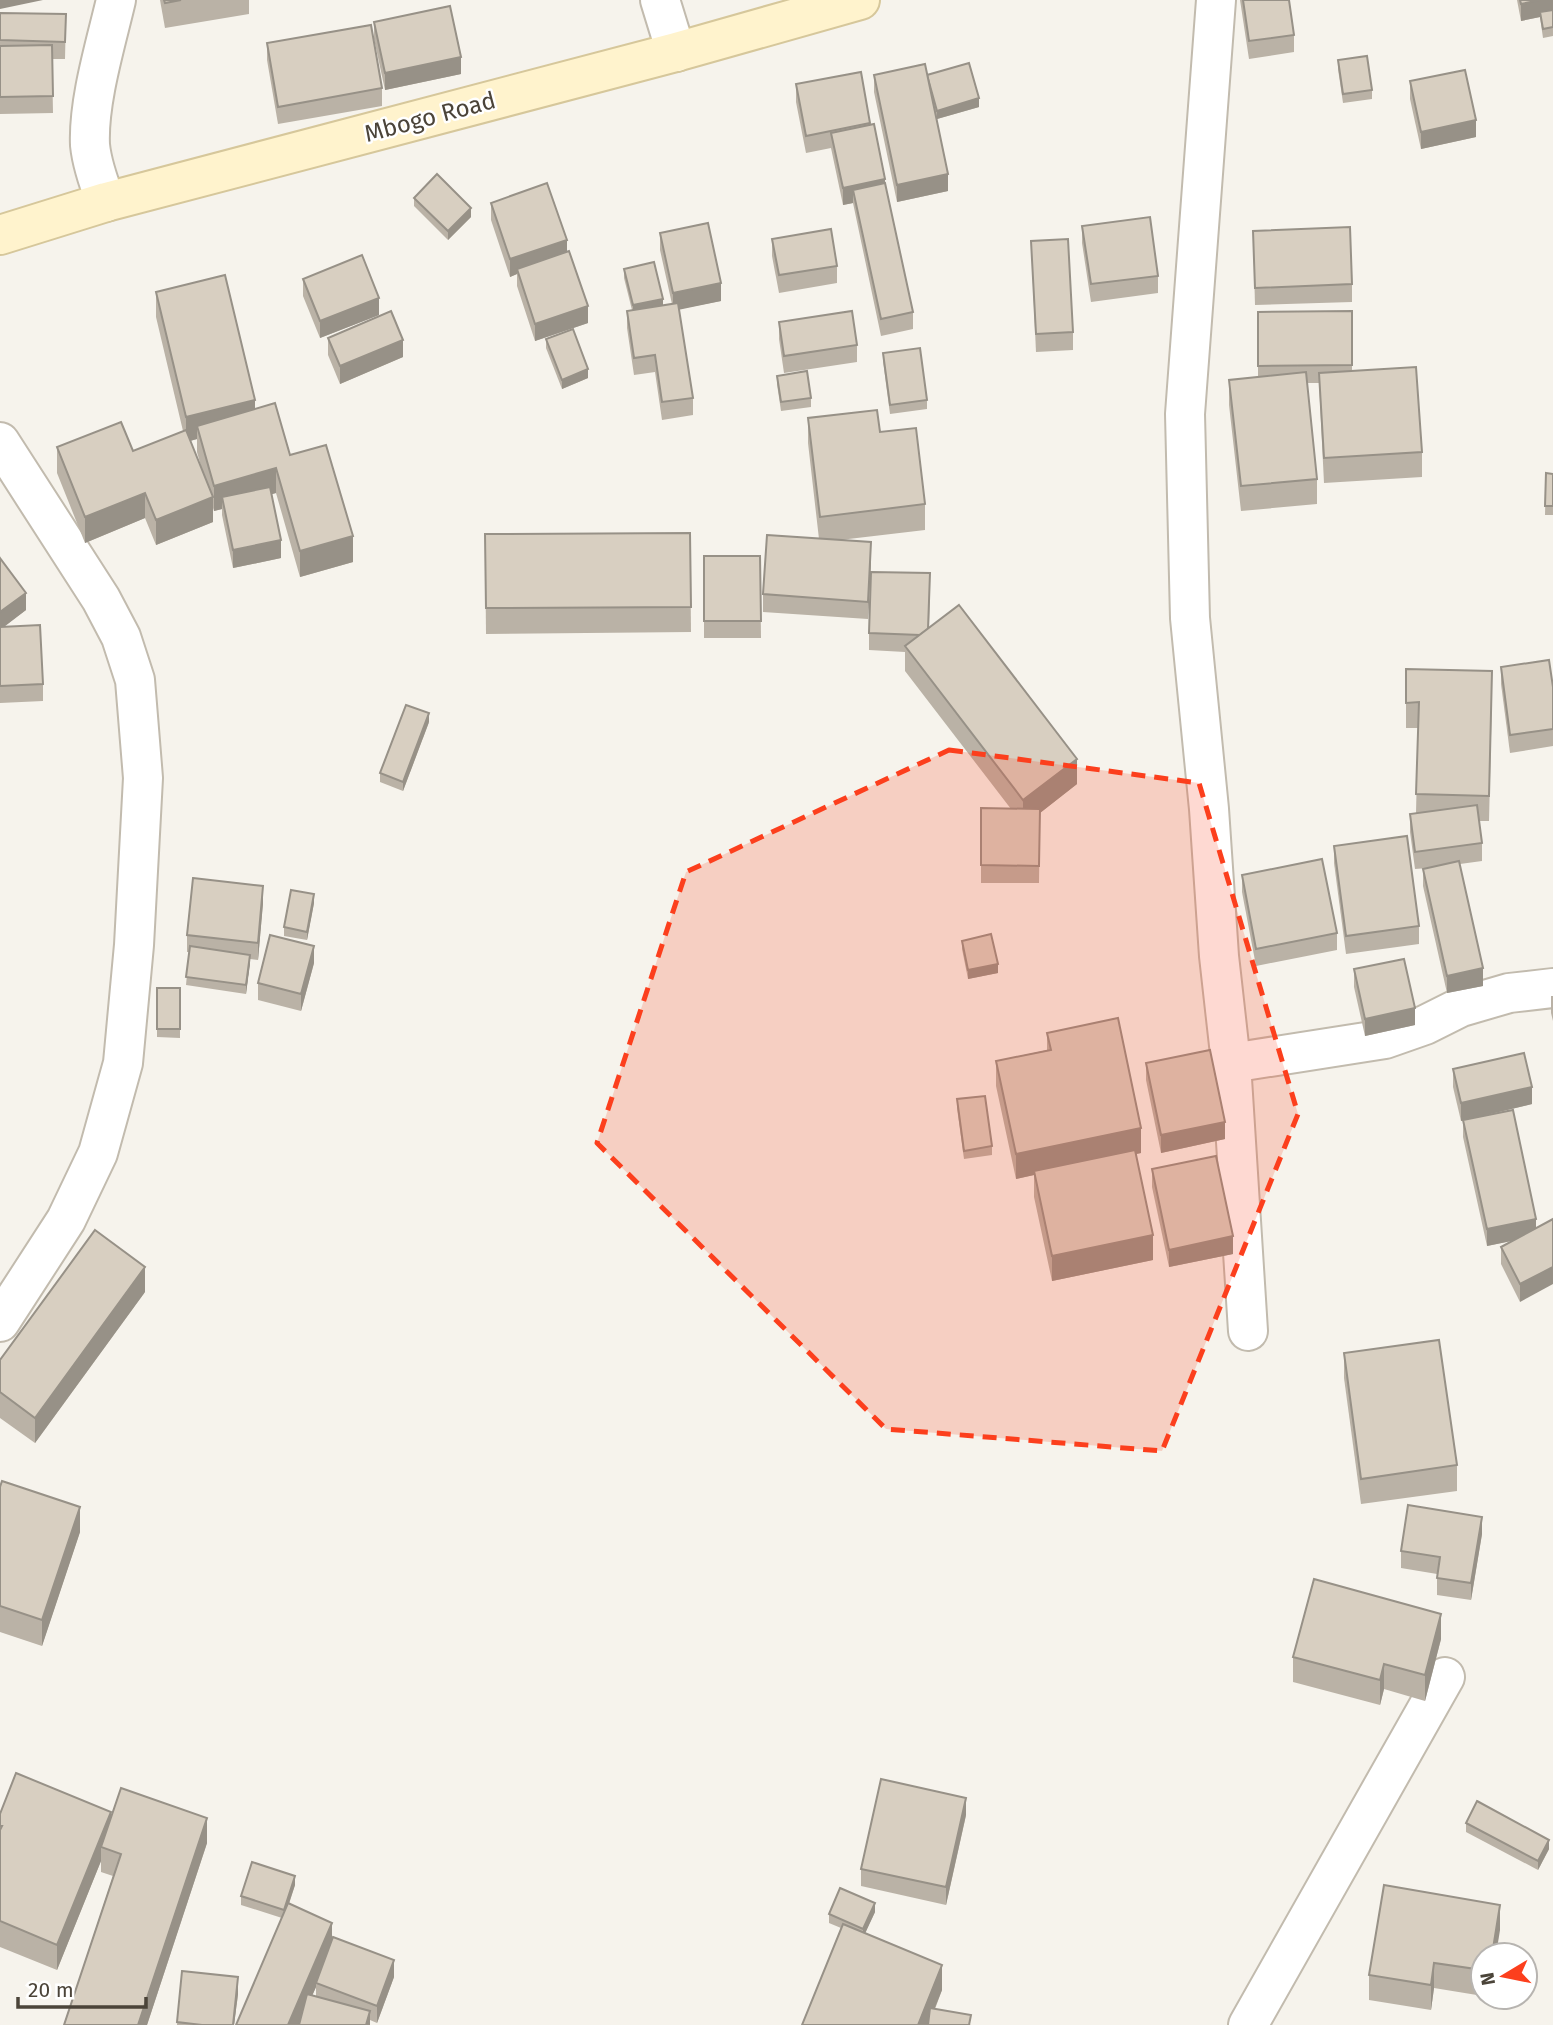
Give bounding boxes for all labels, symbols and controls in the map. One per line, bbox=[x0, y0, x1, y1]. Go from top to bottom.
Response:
street label: Mbogo Road bbox=[361, 86, 499, 148]
north arrow bbox=[1469, 1941, 1539, 2011]
scale bar bbox=[18, 1966, 145, 2010]
text: N bbox=[1475, 1971, 1500, 1987]
text: 20 m bbox=[28, 1977, 74, 2003]

